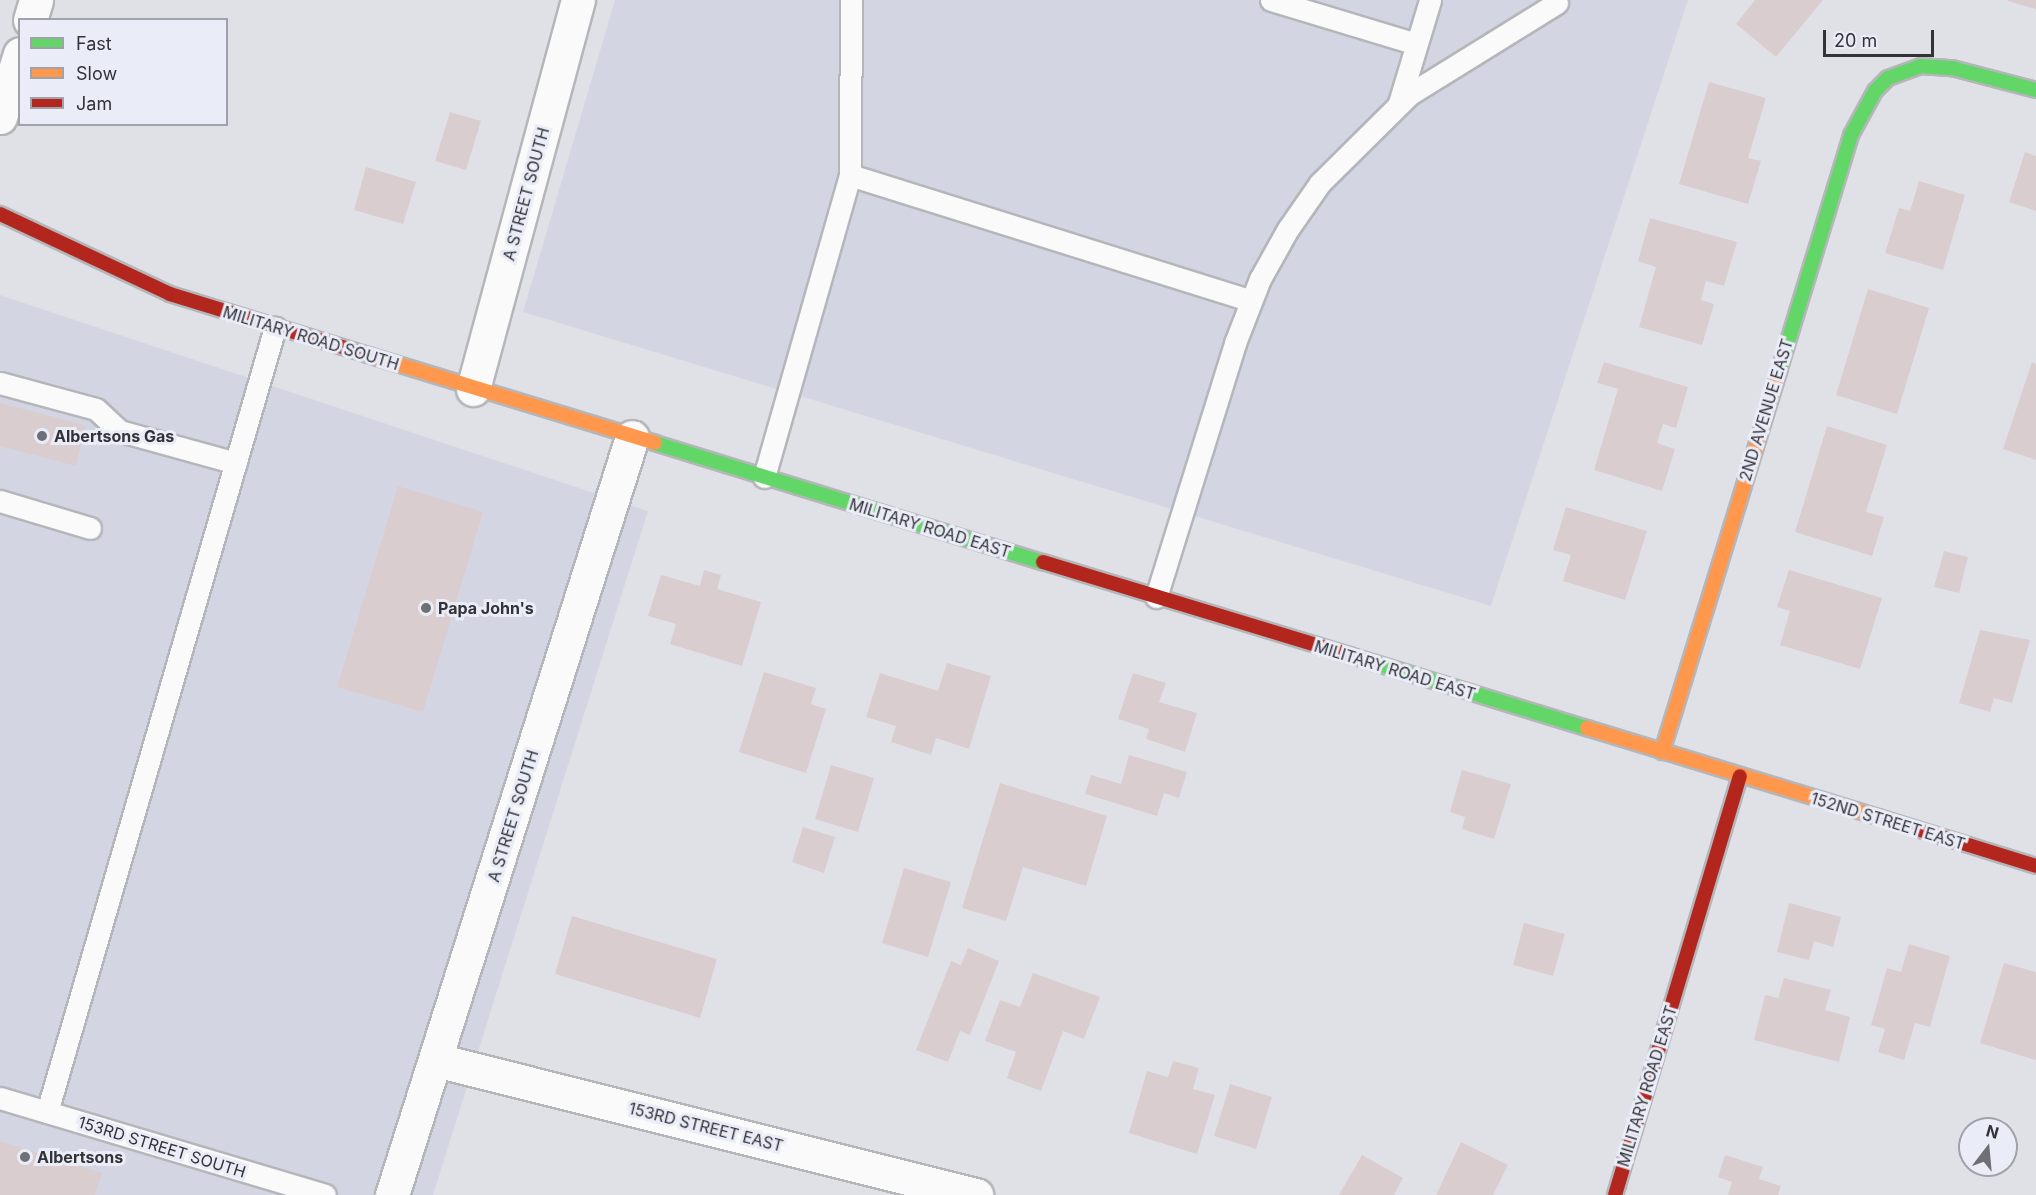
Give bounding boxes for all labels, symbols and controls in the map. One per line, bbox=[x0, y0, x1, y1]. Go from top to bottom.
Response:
legend bbox=[18, 18, 228, 126]
scale bar bbox=[1826, 18, 1937, 56]
text: 20 m bbox=[1834, 30, 1877, 51]
text: Fast bbox=[76, 33, 112, 54]
text: Slow bbox=[76, 63, 117, 84]
text: Jam bbox=[76, 93, 112, 114]
street label: A STREET SOUTH bbox=[499, 125, 553, 263]
street label: MILITARY ROAD SOUTH bbox=[221, 302, 401, 374]
street label: 2ND AVENUE EAST bbox=[1735, 337, 1797, 483]
place label: Albertsons Gas bbox=[54, 426, 174, 446]
marker: Albertsons Gas bbox=[35, 429, 49, 443]
street label: MILITARY ROAD EAST bbox=[847, 494, 1013, 562]
place label: Papa John's bbox=[438, 598, 534, 618]
marker: Papa John's bbox=[419, 601, 433, 615]
street label: MILITARY ROAD EAST bbox=[1312, 636, 1478, 704]
street label: A STREET SOUTH bbox=[484, 748, 542, 884]
street label: 152ND STREET EAST bbox=[1809, 788, 1967, 854]
street label: MILITARY ROAD EAST bbox=[1613, 1003, 1681, 1169]
street label: 153RD STREET EAST bbox=[627, 1098, 785, 1156]
street label: 153RD STREET SOUTH bbox=[76, 1112, 248, 1182]
north arrow bbox=[1958, 1117, 2018, 1177]
text: N bbox=[1984, 1120, 2001, 1143]
place label: Albertsons bbox=[37, 1147, 123, 1167]
marker: Albertsons bbox=[18, 1150, 32, 1164]

